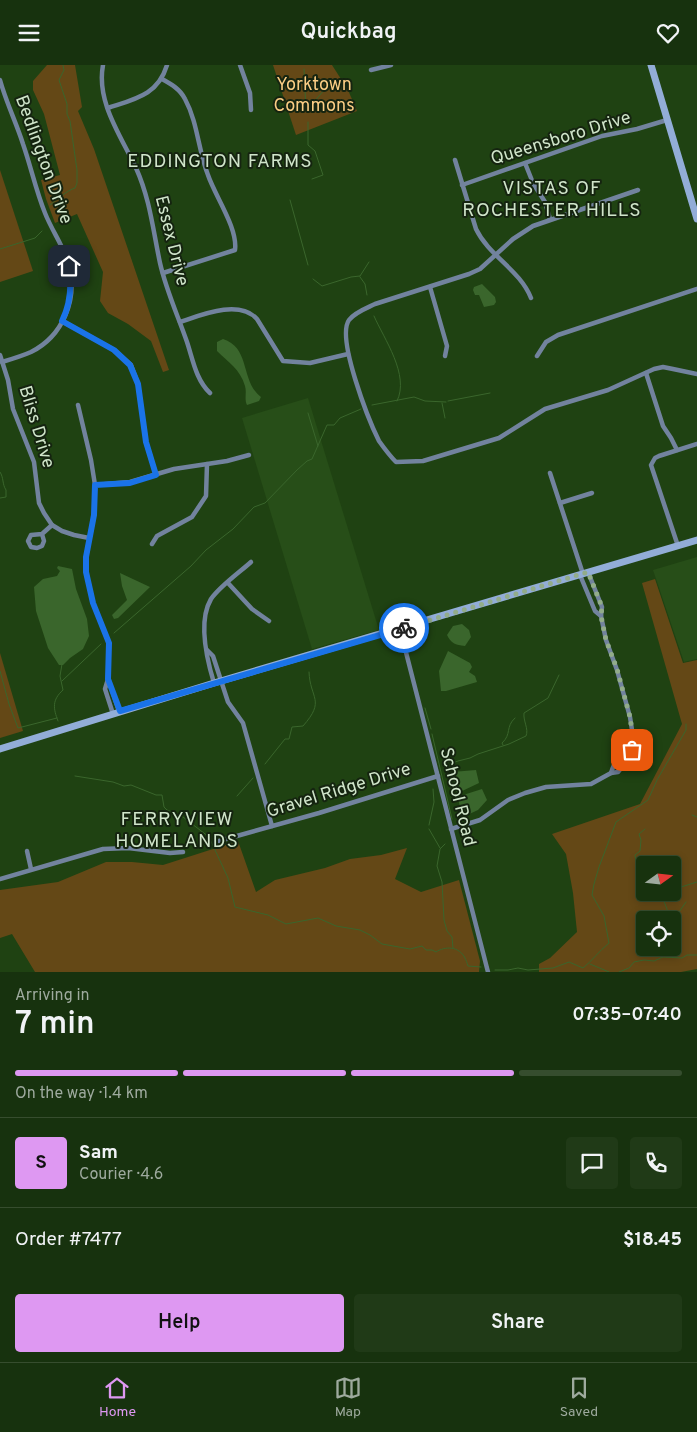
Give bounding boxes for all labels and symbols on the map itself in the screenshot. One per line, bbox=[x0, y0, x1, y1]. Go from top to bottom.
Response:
park label: Yorktown Commons bbox=[273, 74, 355, 118]
street label: Bedlington Drive bbox=[9, 92, 77, 228]
street label: Queensboro Drive bbox=[488, 107, 634, 171]
district label: EDDINGTON FARMS bbox=[127, 150, 313, 174]
district label: VISTAS OF ROCHESTER HILLS bbox=[462, 177, 642, 223]
street label: Essex Drive bbox=[149, 193, 193, 289]
pin bbox=[48, 245, 90, 287]
street label: Bliss Drive bbox=[13, 383, 59, 471]
courier bbox=[379, 603, 429, 653]
pin bbox=[611, 729, 653, 771]
street label: School Road bbox=[434, 745, 480, 849]
street label: Gravel Ridge Drive bbox=[264, 758, 414, 824]
district label: FERRYVIEW HOMELANDS bbox=[115, 808, 239, 854]
north arrow bbox=[636, 856, 681, 901]

